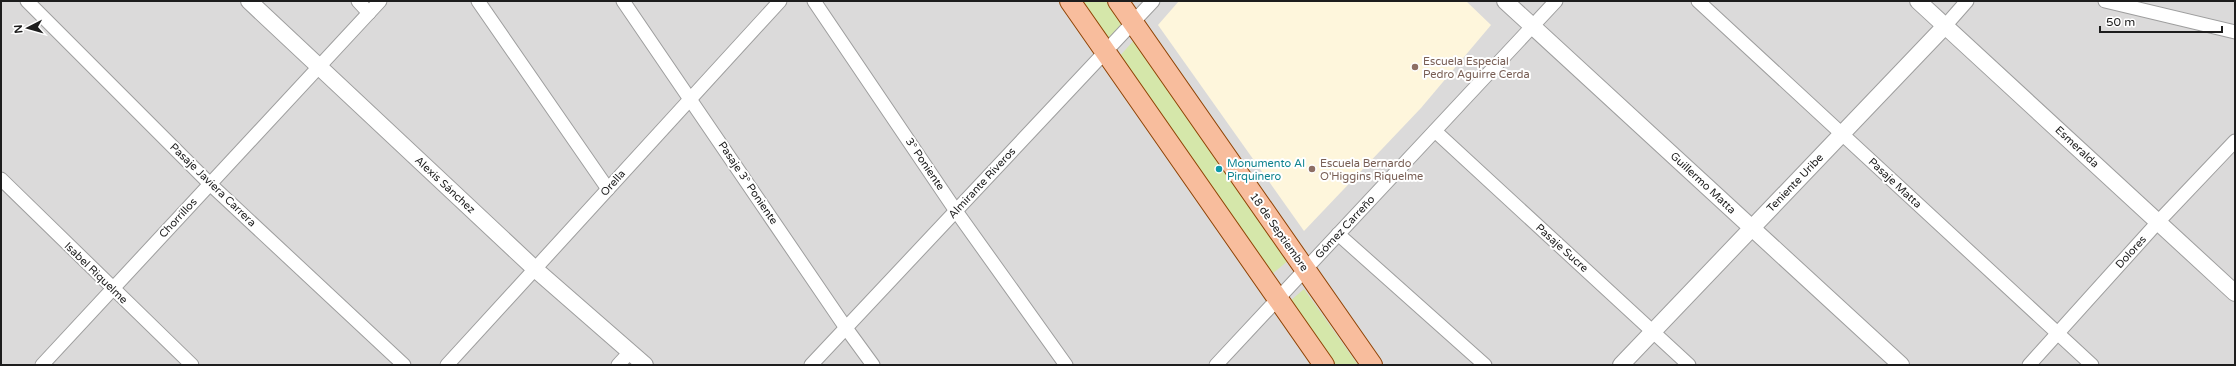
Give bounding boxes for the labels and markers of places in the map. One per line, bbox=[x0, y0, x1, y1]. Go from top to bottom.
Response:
place label: Escuela Especial Pedro Aguirre Cerda bbox=[1423, 55, 1530, 81]
marker: Escuela Especial Pedro Aguirre Cerda bbox=[1410, 62, 1420, 72]
place label: Monumento Al Pirquinero bbox=[1227, 157, 1305, 183]
place label: Escuela Bernardo O'Higgins Riquelme bbox=[1320, 157, 1423, 183]
marker: Monumento Al Pirquinero bbox=[1214, 164, 1224, 174]
marker: Escuela Bernardo O'Higgins Riquelme bbox=[1307, 164, 1317, 174]

